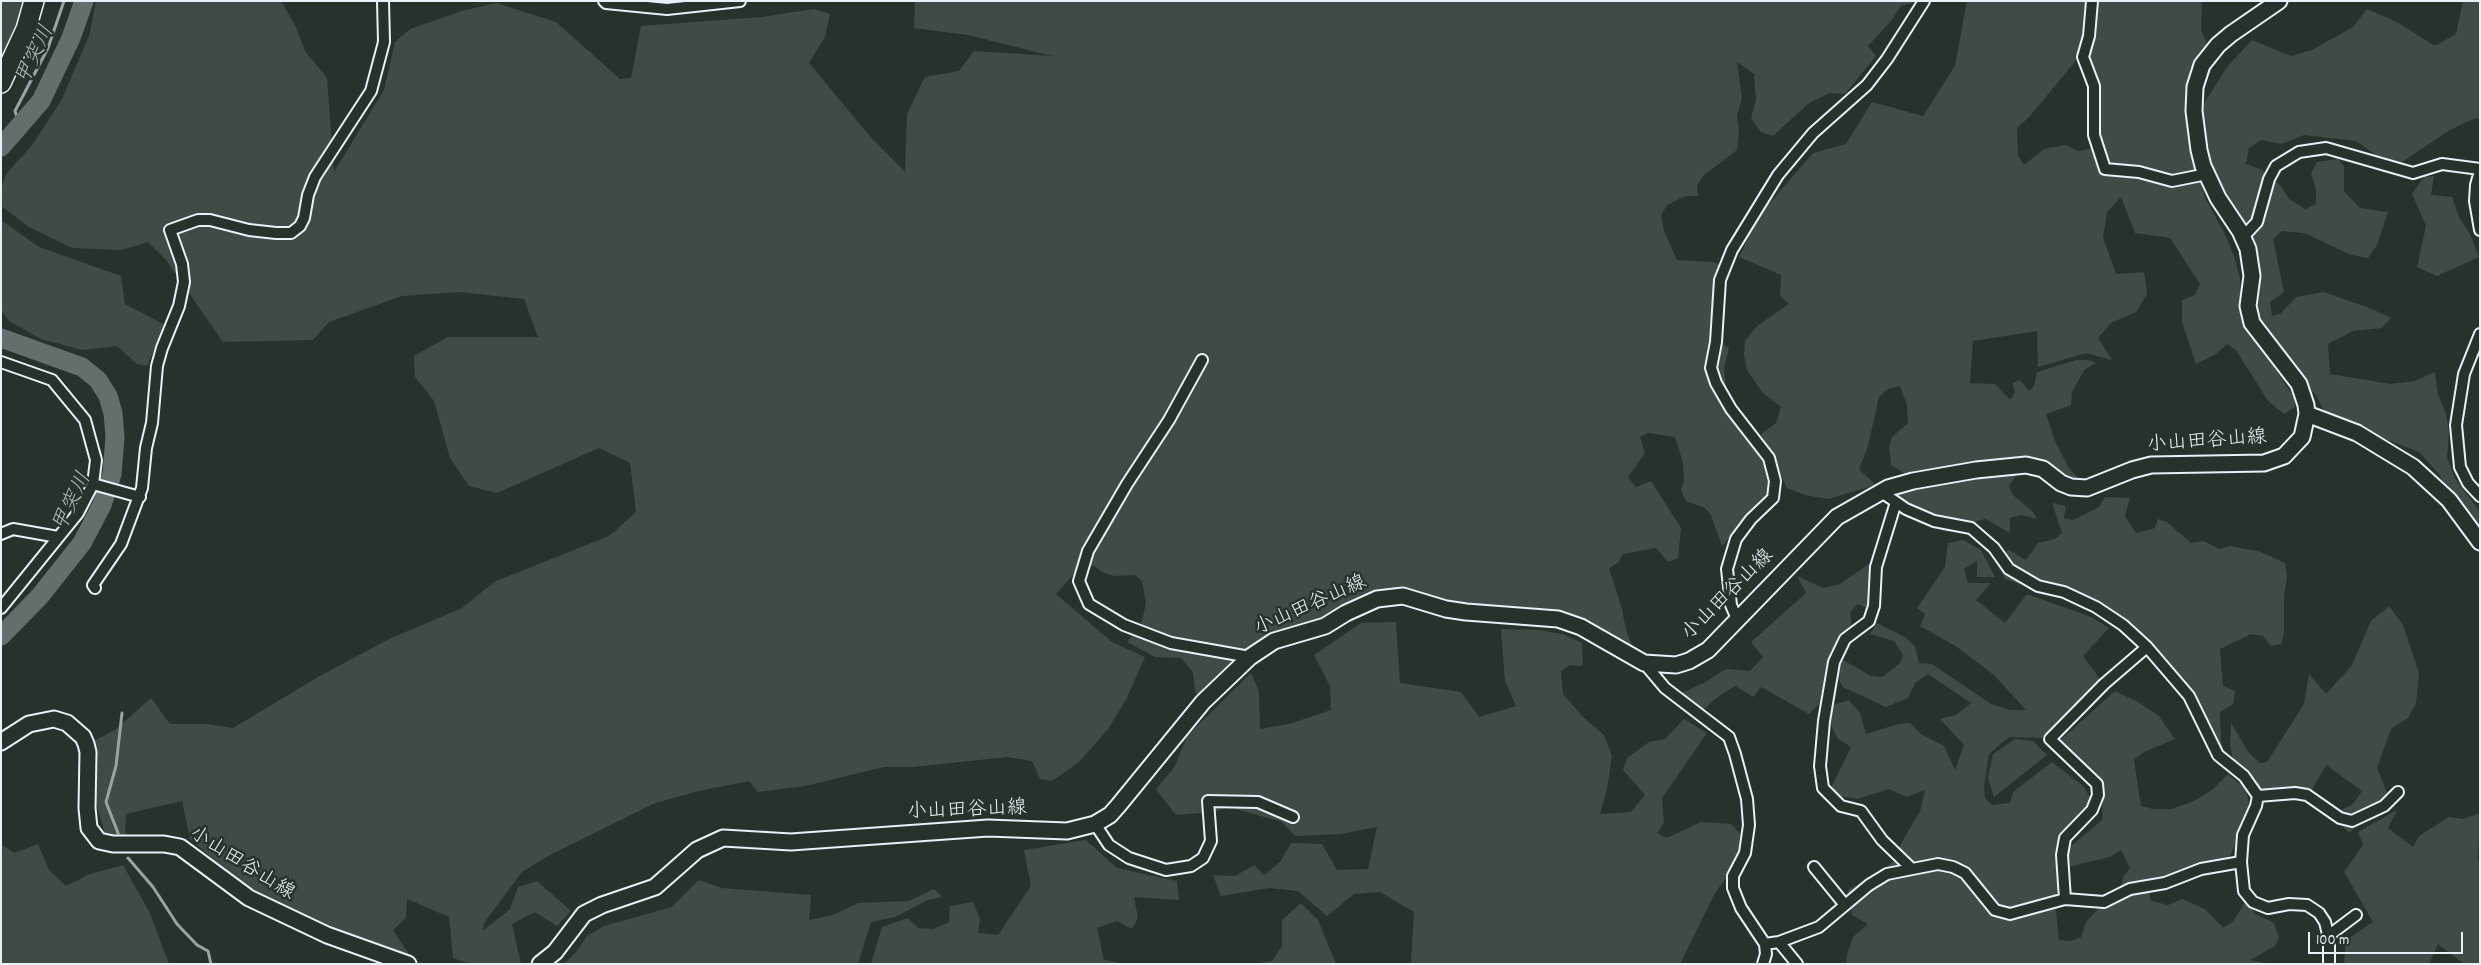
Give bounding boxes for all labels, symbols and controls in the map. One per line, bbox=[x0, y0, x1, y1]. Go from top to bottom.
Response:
water label: 甲突川 bbox=[12, 22, 62, 90]
street label: 小山田谷山線 bbox=[2146, 427, 2268, 459]
water label: 甲突川 bbox=[49, 469, 99, 537]
street label: 小山田谷山線 bbox=[1678, 545, 1780, 647]
street label: 小山田谷山線 bbox=[1251, 572, 1371, 642]
street label: 小山田谷山線 bbox=[907, 798, 1027, 826]
street label: 小山田谷山線 bbox=[184, 823, 298, 907]
scale bar bbox=[2311, 922, 2466, 954]
text: 100 m bbox=[2316, 930, 2349, 952]

